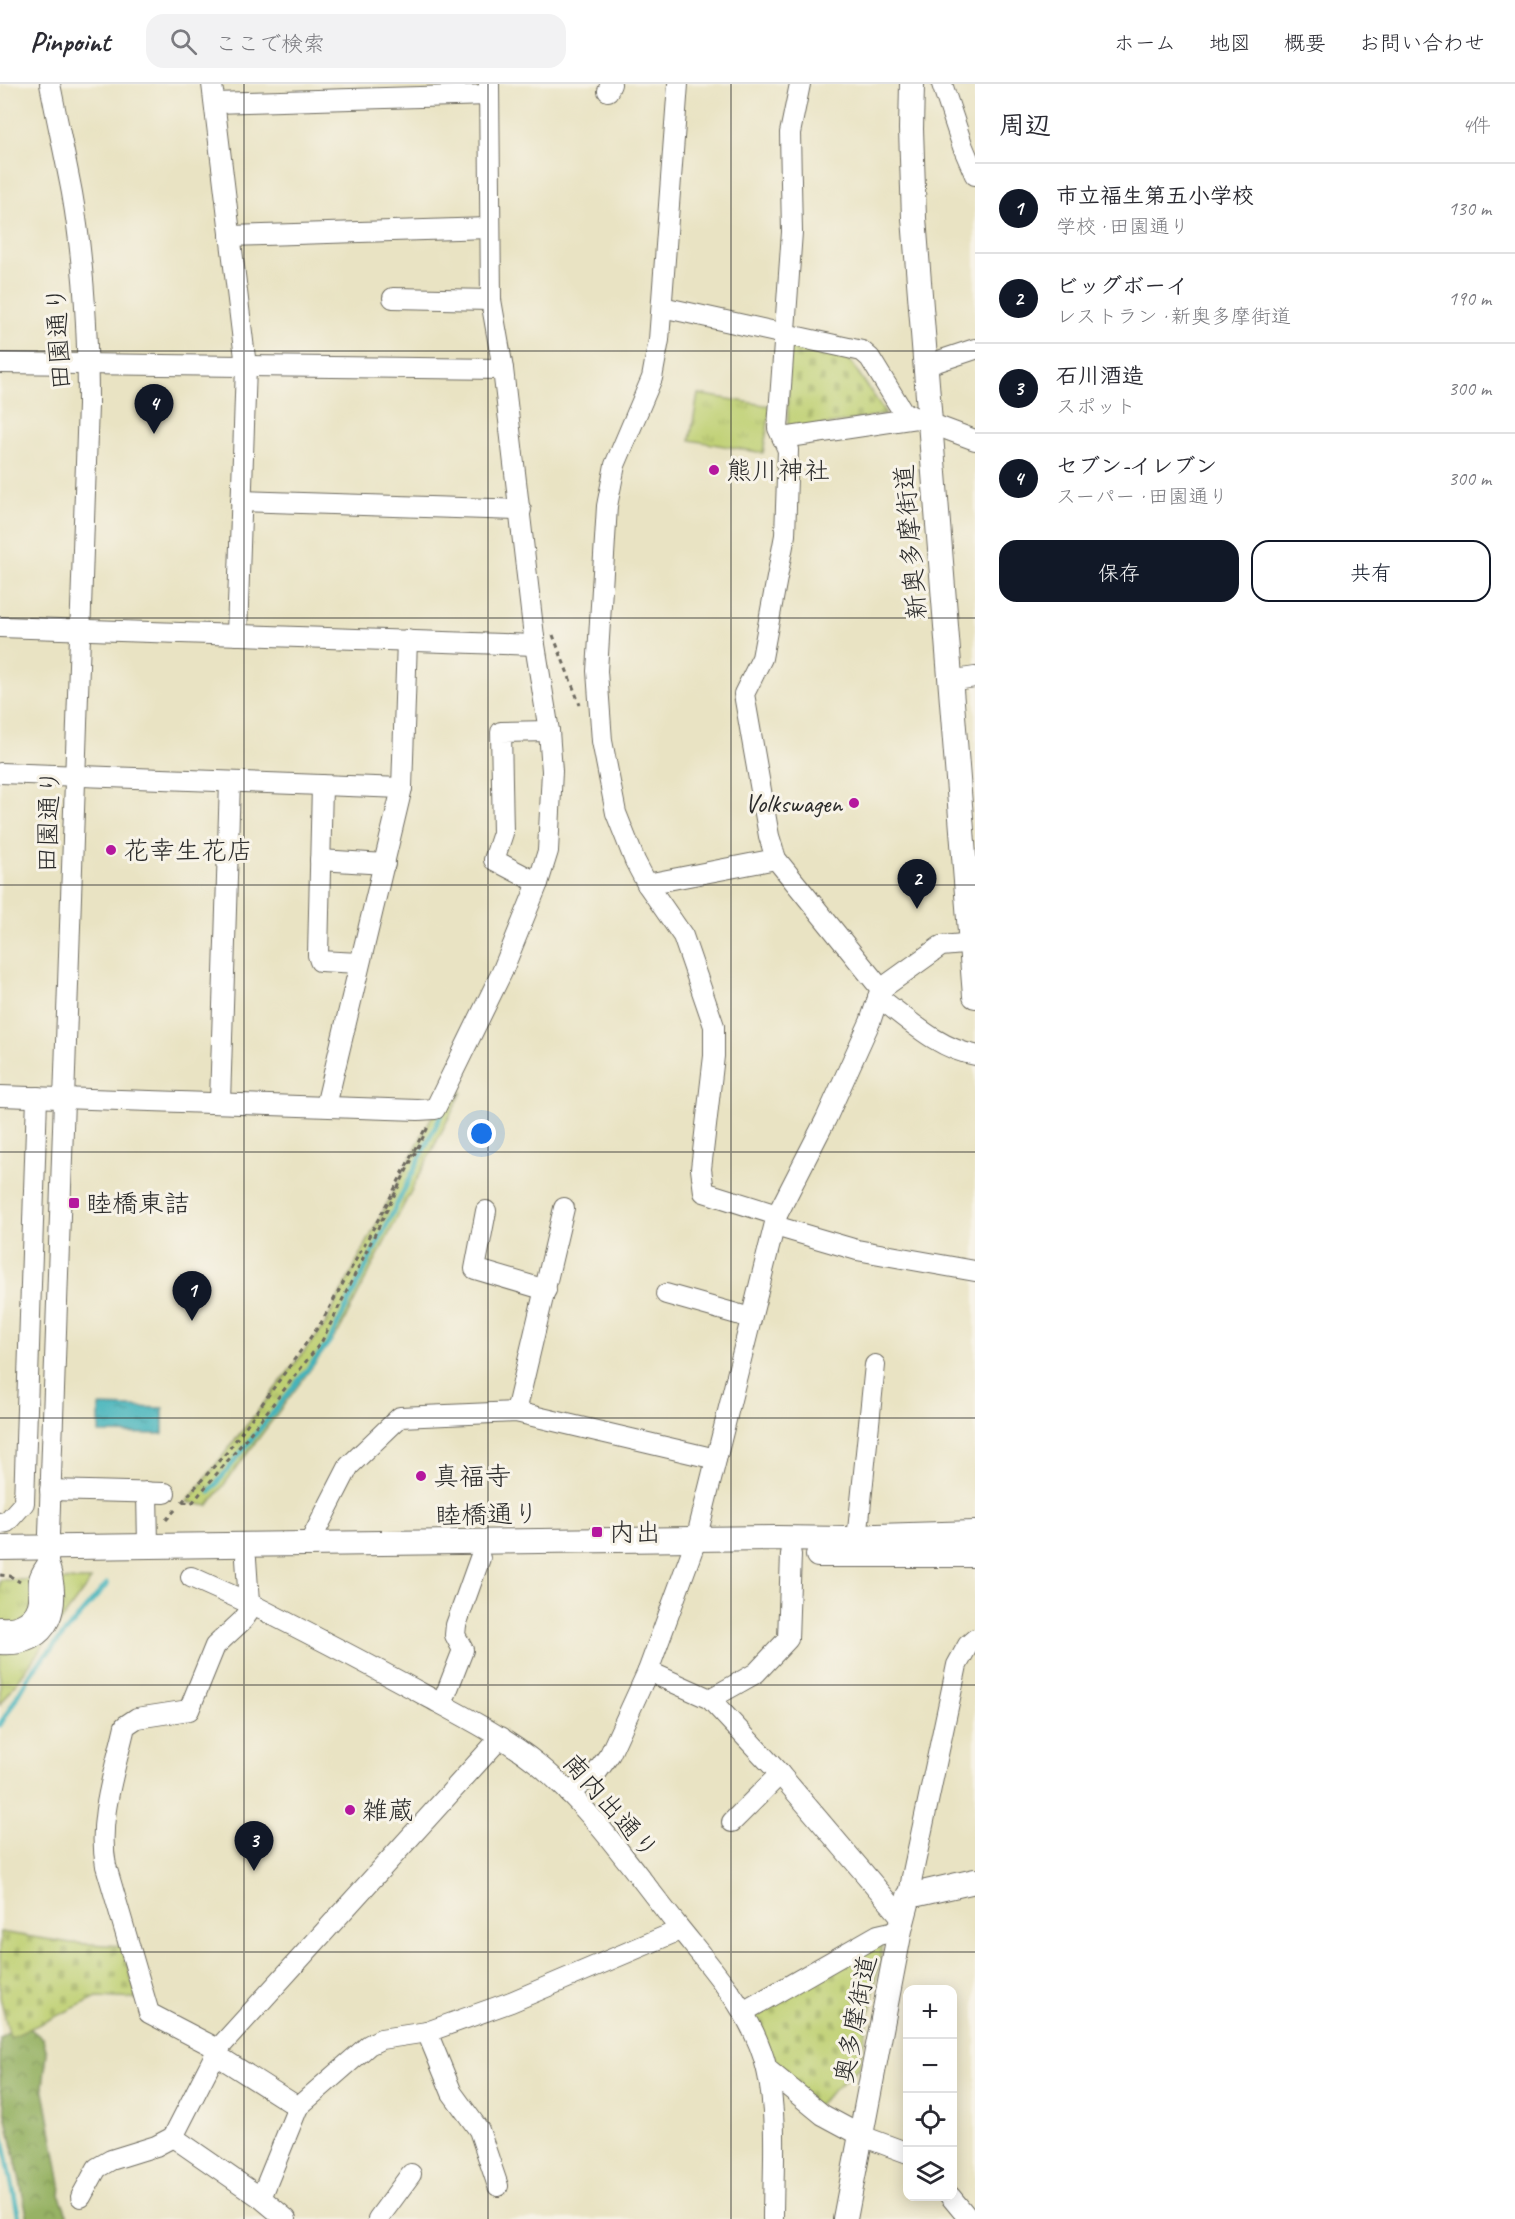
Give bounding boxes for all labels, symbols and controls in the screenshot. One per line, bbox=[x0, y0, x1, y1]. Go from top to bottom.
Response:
search box bbox=[146, 14, 566, 68]
text: Pinpoint bbox=[30, 24, 110, 59]
icon: search bbox=[167, 25, 200, 58]
text: ここで検索 bbox=[215, 30, 325, 58]
text: ホーム bbox=[1114, 30, 1176, 56]
text: 地図 bbox=[1209, 30, 1251, 56]
text: 概要 bbox=[1284, 30, 1326, 56]
text: お問い合わせ bbox=[1359, 30, 1485, 56]
text: 周辺 bbox=[999, 109, 1051, 142]
text: 4件 bbox=[1462, 113, 1491, 138]
text: 市立福生第五小学校 bbox=[1056, 182, 1254, 210]
text: 1 bbox=[1014, 196, 1023, 221]
text: 130 m bbox=[1448, 196, 1491, 221]
text: 学校 · 田園通り bbox=[1056, 214, 1189, 239]
text: ビッグボーイ bbox=[1056, 272, 1188, 300]
street label: 田園通り bbox=[39, 285, 78, 391]
text: 2 bbox=[1014, 286, 1023, 311]
text: 190 m bbox=[1448, 286, 1491, 311]
text: レストラン · 新奥多摩街道 bbox=[1056, 304, 1291, 329]
text: 石川酒造 bbox=[1056, 362, 1144, 390]
text: 3 bbox=[1014, 376, 1023, 401]
text: 300 m bbox=[1448, 376, 1491, 401]
pin: 4 bbox=[134, 384, 174, 434]
text: スポット bbox=[1056, 394, 1136, 419]
text: セブン-イレブン bbox=[1056, 452, 1217, 480]
place label: 熊川神社 bbox=[726, 454, 830, 487]
marker: 熊川神社 bbox=[707, 463, 721, 477]
street label: 新奥多摩街道 bbox=[887, 463, 934, 621]
text: 4 bbox=[1014, 466, 1023, 491]
text: 300 m bbox=[1448, 466, 1491, 491]
text: スーパー · 田園通り bbox=[1056, 484, 1229, 509]
button: 保存 bbox=[999, 540, 1239, 602]
button: 共有 bbox=[1251, 540, 1491, 602]
street label: 田園通り bbox=[30, 768, 67, 874]
place label: Volkswagen bbox=[745, 787, 843, 820]
marker: Volkswagen bbox=[847, 796, 861, 810]
place label: 花幸生花店 bbox=[123, 834, 253, 867]
marker: 花幸生花店 bbox=[104, 843, 118, 857]
pin: 2 bbox=[898, 860, 936, 909]
your location bbox=[467, 1119, 496, 1148]
place label: 睦橋東詰 bbox=[86, 1187, 190, 1220]
marker: 睦橋東詰 bbox=[67, 1196, 81, 1210]
pin: 1 bbox=[172, 1272, 212, 1321]
place label: 真福寺 bbox=[433, 1460, 511, 1493]
marker: 真福寺 bbox=[414, 1469, 428, 1483]
street label: 睦橋通り bbox=[435, 1497, 539, 1532]
place label: 内出 bbox=[609, 1516, 661, 1549]
marker: 内出 bbox=[590, 1525, 604, 1539]
street label: 南内出通り bbox=[556, 1746, 666, 1866]
place label: 雑蔵 bbox=[362, 1794, 414, 1827]
marker: 雑蔵 bbox=[343, 1803, 357, 1817]
pin: 3 bbox=[234, 1822, 274, 1871]
street label: 奥多摩街道 bbox=[827, 1952, 884, 2086]
map controls bbox=[903, 1985, 957, 2201]
button: + bbox=[903, 1985, 957, 2039]
button: − bbox=[903, 2039, 957, 2093]
button: locate bbox=[903, 2093, 957, 2147]
button: layers bbox=[903, 2147, 957, 2201]

